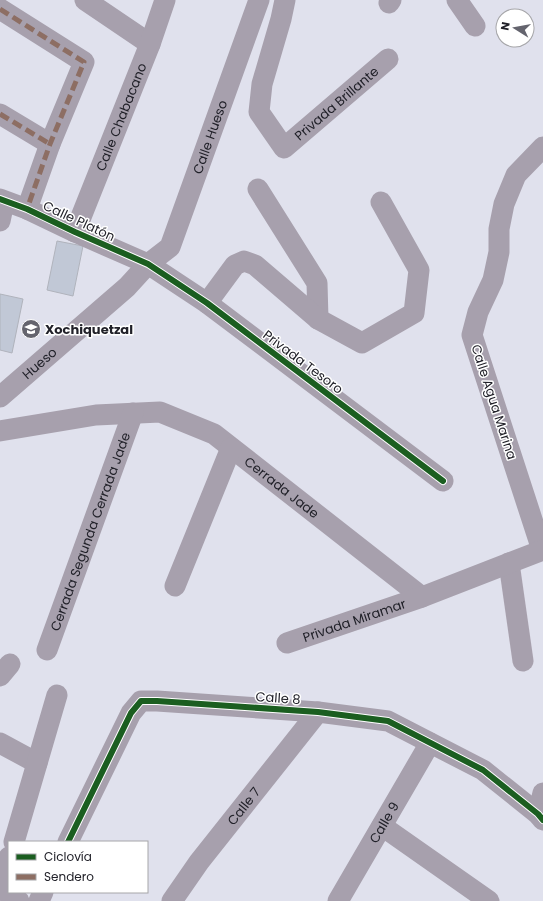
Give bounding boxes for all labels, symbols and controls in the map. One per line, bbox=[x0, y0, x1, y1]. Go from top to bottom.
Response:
north arrow bbox=[495, 8, 535, 48]
text: N bbox=[497, 21, 514, 32]
street label: Calle Chabacano bbox=[91, 60, 151, 174]
street label: Privada Brillante bbox=[290, 62, 382, 145]
street label: Calle Hueso bbox=[188, 97, 232, 176]
street label: Calle Platón bbox=[40, 196, 118, 246]
school or university icon: Xochiquetzal bbox=[20, 318, 42, 340]
place label: Xochiquetzal bbox=[45, 320, 133, 339]
street label: Privada Tesoro bbox=[259, 326, 347, 398]
street label: Calle Agua Marina bbox=[466, 342, 522, 462]
street label: Hueso bbox=[18, 343, 61, 383]
street label: Cerrada Segunda Cerrada Jade bbox=[45, 430, 135, 634]
street label: Cerrada Jade bbox=[241, 452, 323, 523]
street label: Privada Miramar bbox=[300, 594, 408, 646]
street label: Calle 8 bbox=[255, 687, 301, 709]
street label: Calle 7 bbox=[222, 783, 265, 829]
street label: Calle 9 bbox=[364, 798, 403, 847]
legend bbox=[8, 841, 148, 893]
text: Ciclovía bbox=[44, 848, 92, 865]
text: Sendero bbox=[44, 868, 94, 885]

